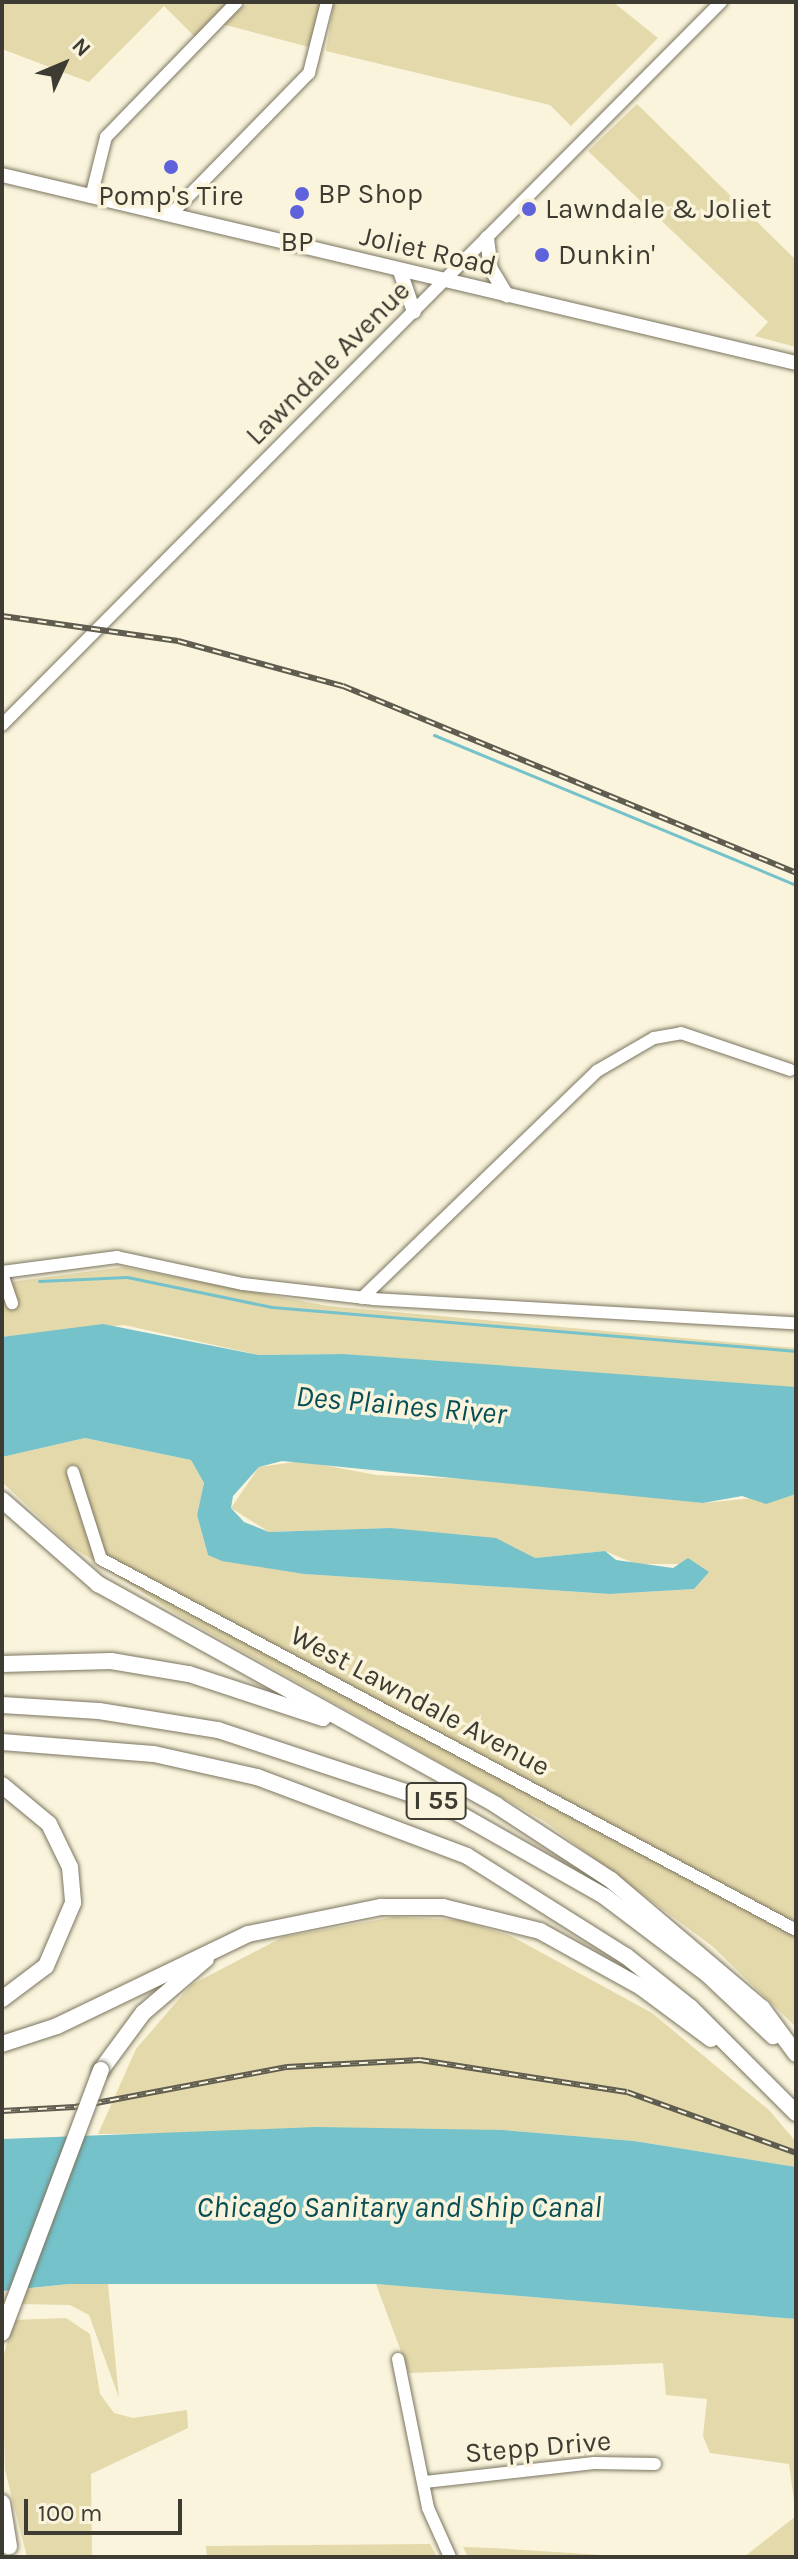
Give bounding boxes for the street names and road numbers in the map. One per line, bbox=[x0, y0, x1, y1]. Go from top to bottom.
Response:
street label: Joliet Road bbox=[357, 219, 499, 283]
street label: Lawndale Avenue bbox=[239, 274, 417, 452]
street label: West Lawndale Avenue bbox=[284, 1618, 556, 1784]
road number: I 55 bbox=[404, 1779, 468, 1823]
street label: Stepp Drive bbox=[464, 2424, 612, 2470]

